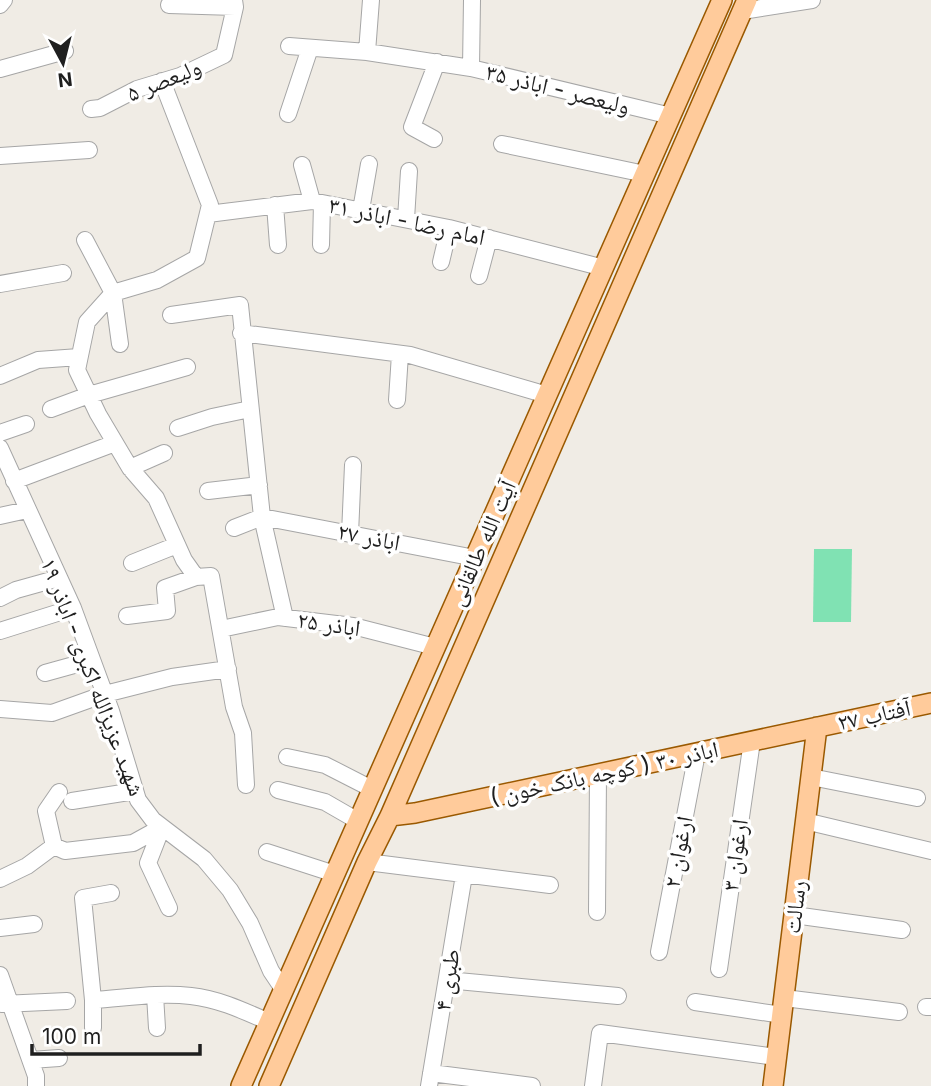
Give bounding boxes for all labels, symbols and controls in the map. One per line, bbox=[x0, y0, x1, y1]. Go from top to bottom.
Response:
north arrow bbox=[28, 28, 98, 98]
street label: ولیعصر ۵ bbox=[123, 53, 205, 107]
street label: ولیعصر - اباذر ۳۵ bbox=[483, 58, 633, 120]
text: N bbox=[56, 67, 74, 92]
street label: امام رضا - اباذر ۳۱ bbox=[326, 191, 488, 253]
street label: آیت الله طالقانی bbox=[442, 475, 523, 610]
street label: اباذر ۲۷ bbox=[335, 517, 403, 557]
street label: شهید عزیزالله اکبری - اباذر ۱۹ bbox=[35, 554, 151, 800]
street label: اباذر ۲۵ bbox=[296, 606, 362, 642]
street label: آفتاب ۲۷ bbox=[835, 693, 914, 736]
street label: اباذر ۳۰ ( کوچه بانک خون ) bbox=[487, 735, 721, 811]
street label: ارغوان ۲ bbox=[657, 814, 699, 890]
street label: ارغوان ۳ bbox=[716, 817, 754, 893]
street label: رسالت bbox=[778, 879, 812, 935]
street label: طبری ۴ bbox=[428, 947, 466, 1013]
scale bar bbox=[32, 1012, 200, 1056]
text: 100 m bbox=[42, 1024, 101, 1049]

